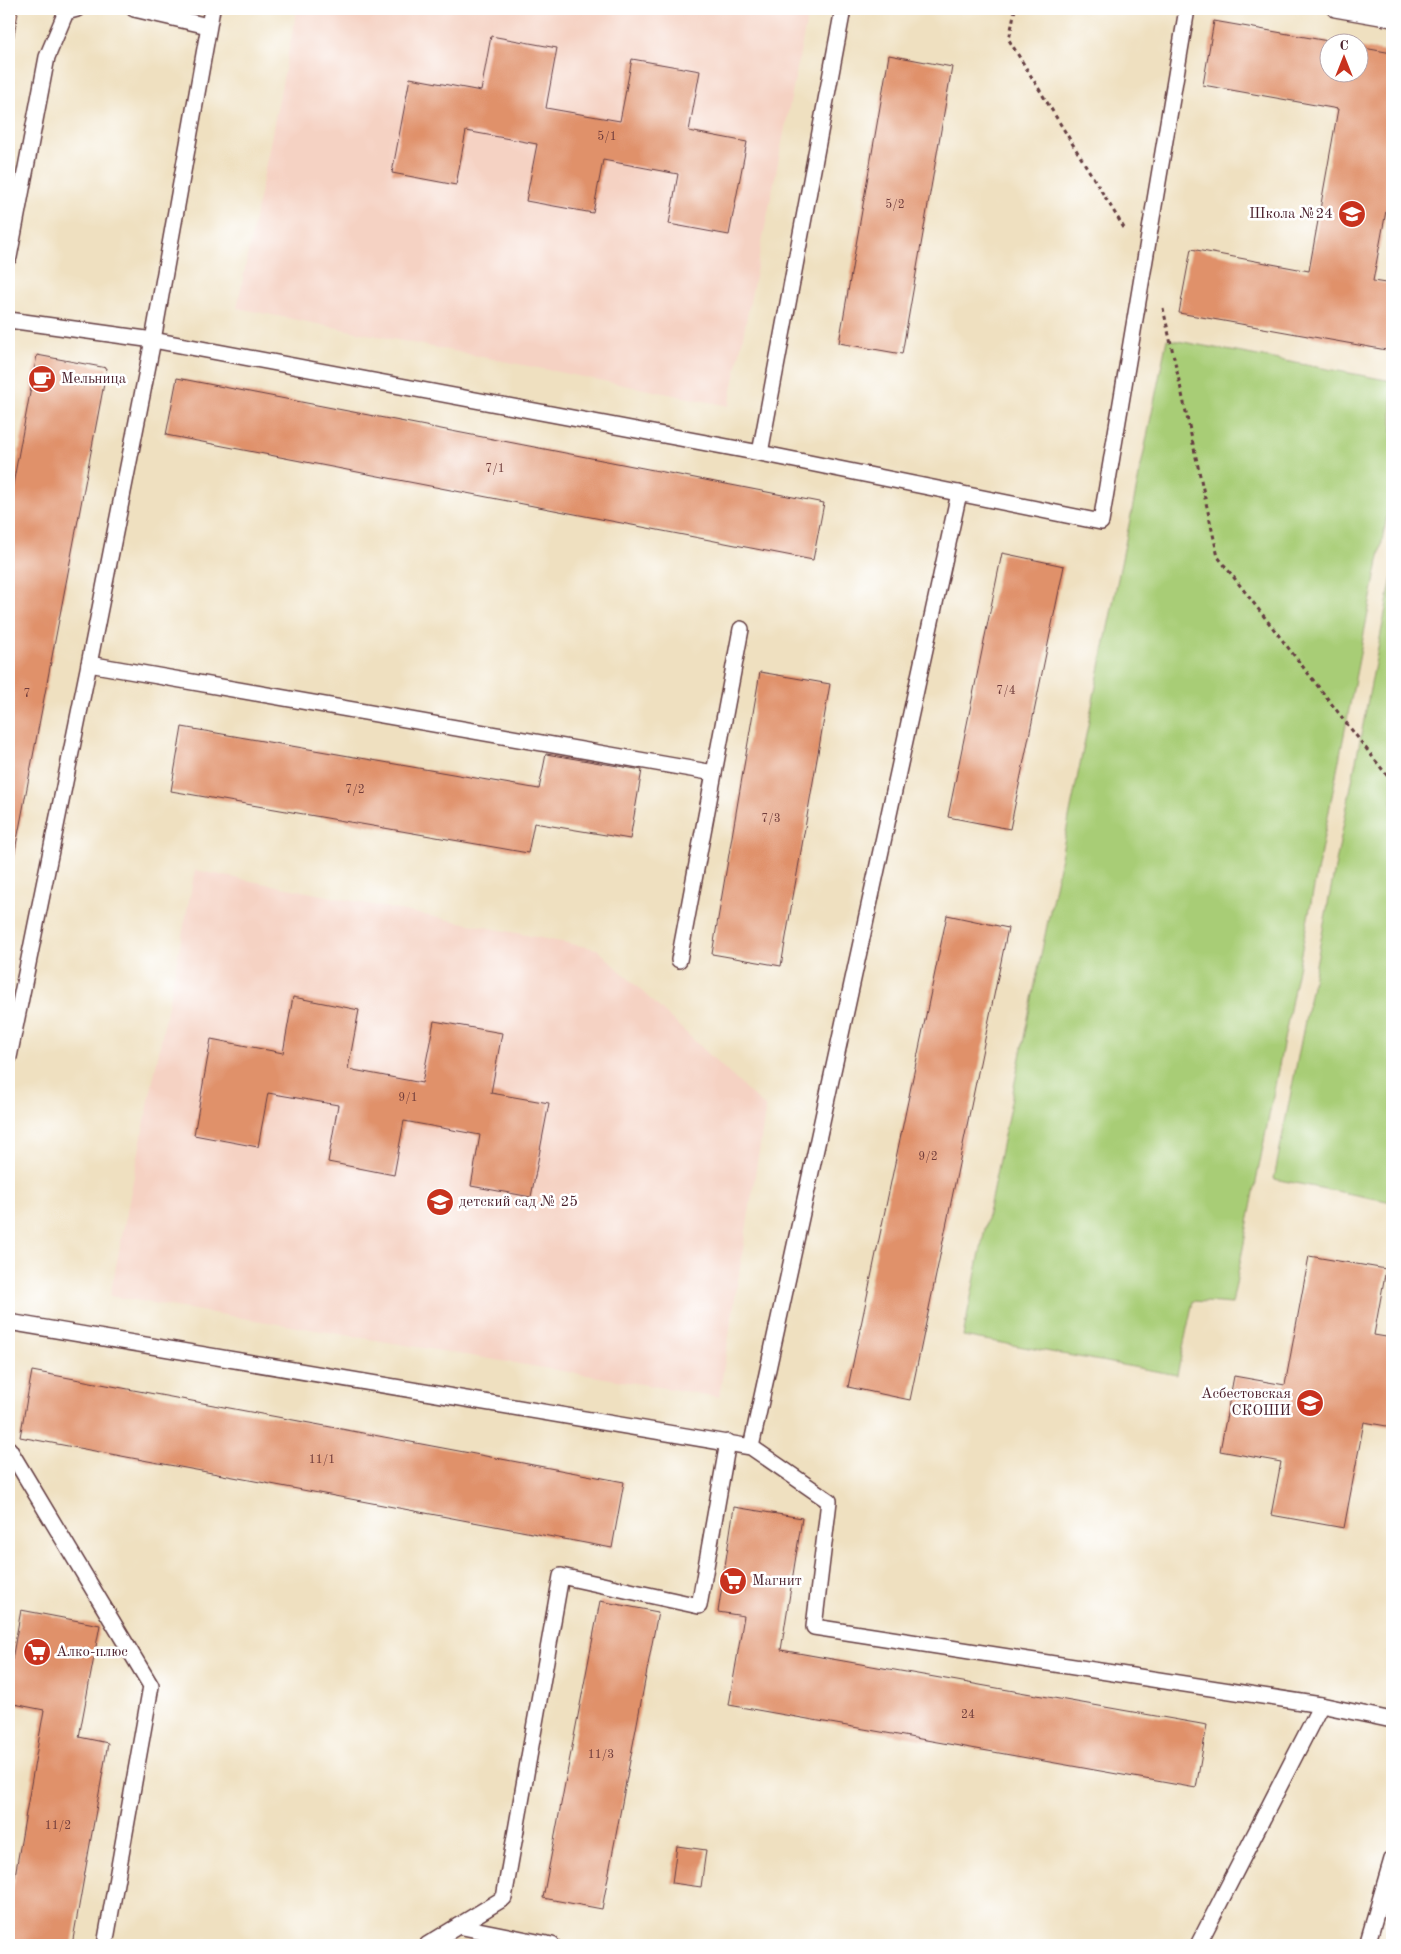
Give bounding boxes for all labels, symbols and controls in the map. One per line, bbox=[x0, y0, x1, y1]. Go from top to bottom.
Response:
north arrow bbox=[1318, 32, 1368, 82]
text: С bbox=[1339, 39, 1349, 53]
house number: 5/1 bbox=[597, 130, 617, 143]
house number: 5/2 bbox=[885, 198, 905, 211]
school or university icon: Школа №24 bbox=[1337, 199, 1367, 229]
place label: Школа №24 bbox=[1249, 207, 1333, 222]
cafe icon: Мельница bbox=[27, 364, 57, 394]
place label: Мельница bbox=[61, 372, 127, 387]
house number: 7/1 bbox=[485, 463, 505, 475]
house number: 7/4 bbox=[996, 685, 1016, 697]
house number: 7 bbox=[24, 688, 30, 700]
house number: 7/2 bbox=[345, 784, 365, 796]
house number: 7/3 bbox=[761, 813, 781, 825]
house number: 9/1 bbox=[398, 1092, 418, 1104]
house number: 9/2 bbox=[918, 1151, 938, 1163]
school or university icon: детский сад № 25 bbox=[425, 1187, 455, 1217]
place label: детский сад № 25 bbox=[459, 1195, 578, 1210]
place label: Асбестовская СКОШИ bbox=[1201, 1387, 1291, 1419]
school or university icon: Асбестовская СКОШИ bbox=[1295, 1388, 1325, 1418]
house number: 11/1 bbox=[309, 1454, 335, 1466]
supermarket icon: Магнит bbox=[718, 1566, 748, 1596]
place label: Магнит bbox=[752, 1574, 802, 1589]
supermarket icon: Алко-плюс bbox=[22, 1637, 52, 1667]
place label: Алко-плюс bbox=[56, 1645, 128, 1660]
house number: 24 bbox=[961, 1709, 975, 1721]
house number: 11/3 bbox=[588, 1749, 614, 1761]
house number: 11/2 bbox=[45, 1820, 71, 1832]

